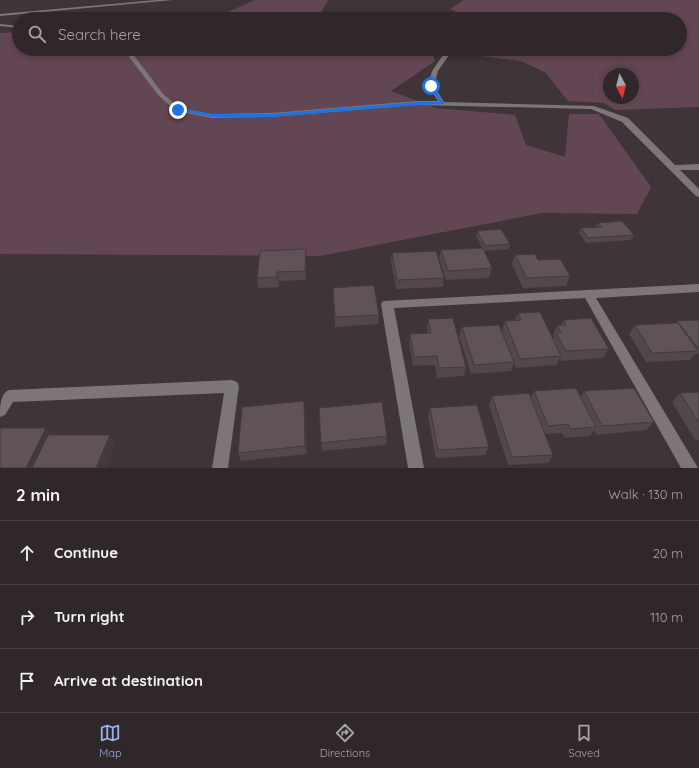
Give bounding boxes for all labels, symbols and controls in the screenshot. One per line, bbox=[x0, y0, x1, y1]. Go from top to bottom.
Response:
search box bbox=[12, 12, 687, 56]
icon: search bbox=[26, 23, 48, 45]
text: Search here bbox=[58, 25, 141, 44]
north arrow bbox=[603, 68, 639, 104]
route start bbox=[422, 77, 440, 95]
route end bbox=[169, 101, 187, 119]
text: 2 min bbox=[16, 484, 60, 505]
text: Walk · 130 m bbox=[608, 486, 683, 502]
icon: ahead bbox=[16, 542, 38, 564]
text: Continue bbox=[54, 543, 118, 562]
text: 20 m bbox=[653, 545, 683, 561]
icon: right bbox=[16, 606, 38, 628]
text: Turn right bbox=[54, 607, 125, 626]
text: 110 m bbox=[650, 609, 683, 625]
icon: arrive bbox=[16, 670, 38, 692]
text: Arrive at destination bbox=[54, 671, 203, 690]
tab: Map bbox=[99, 722, 122, 760]
tab: Directions bbox=[320, 722, 370, 760]
tab: Saved bbox=[568, 722, 600, 760]

